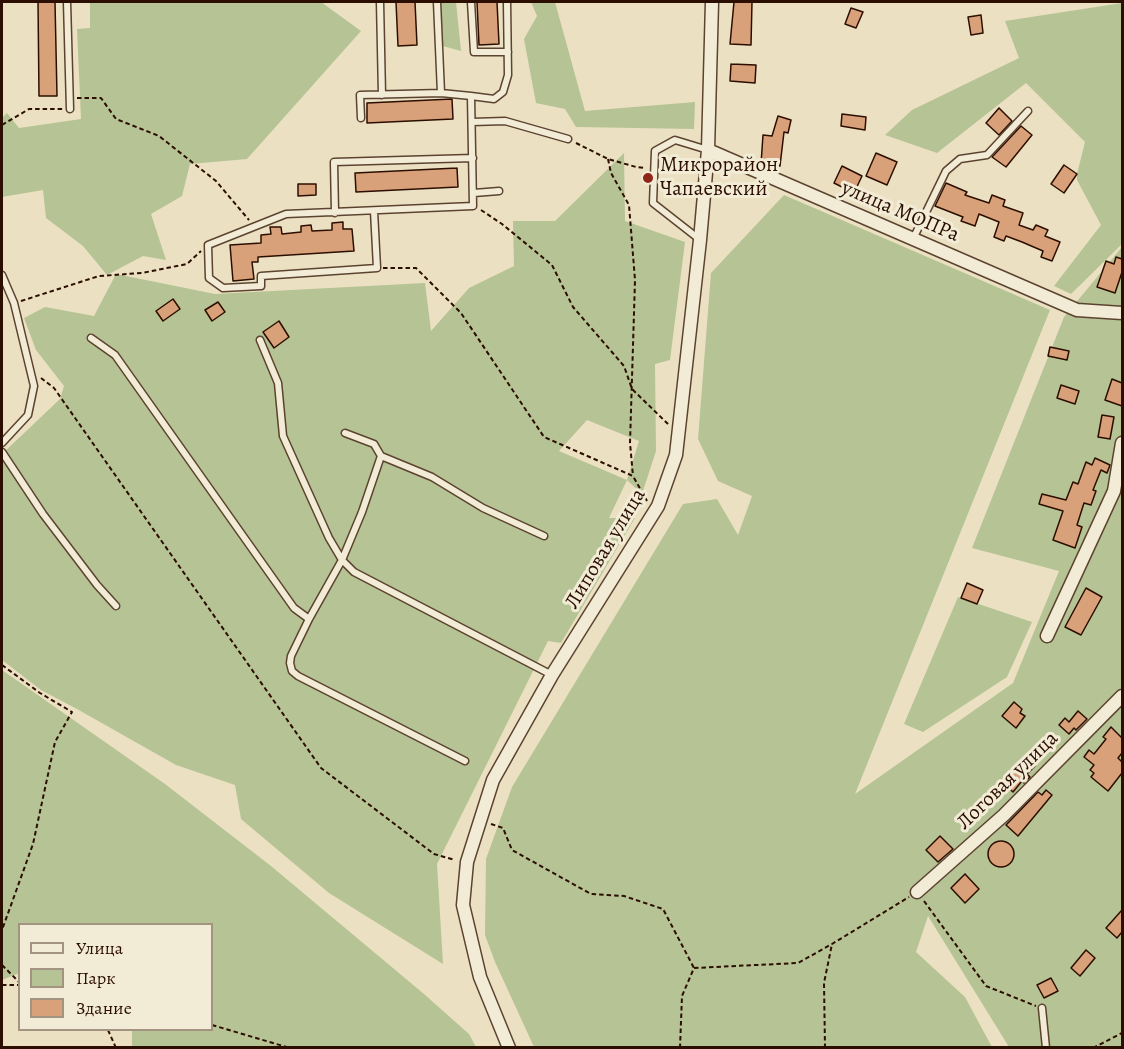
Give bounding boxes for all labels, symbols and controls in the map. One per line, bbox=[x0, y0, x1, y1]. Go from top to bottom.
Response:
place label: Микрорайон Чапаевский bbox=[660, 153, 778, 203]
marker: Микрорайон Чапаевский bbox=[641, 171, 655, 185]
street label: улица МОПРа bbox=[837, 176, 963, 248]
street label: Липовая улица bbox=[560, 484, 652, 614]
street label: Логовая улица bbox=[952, 726, 1064, 836]
legend bbox=[18, 923, 213, 1031]
text: Улица bbox=[76, 936, 123, 960]
text: Парк bbox=[76, 966, 116, 990]
text: Здание bbox=[76, 996, 132, 1020]

